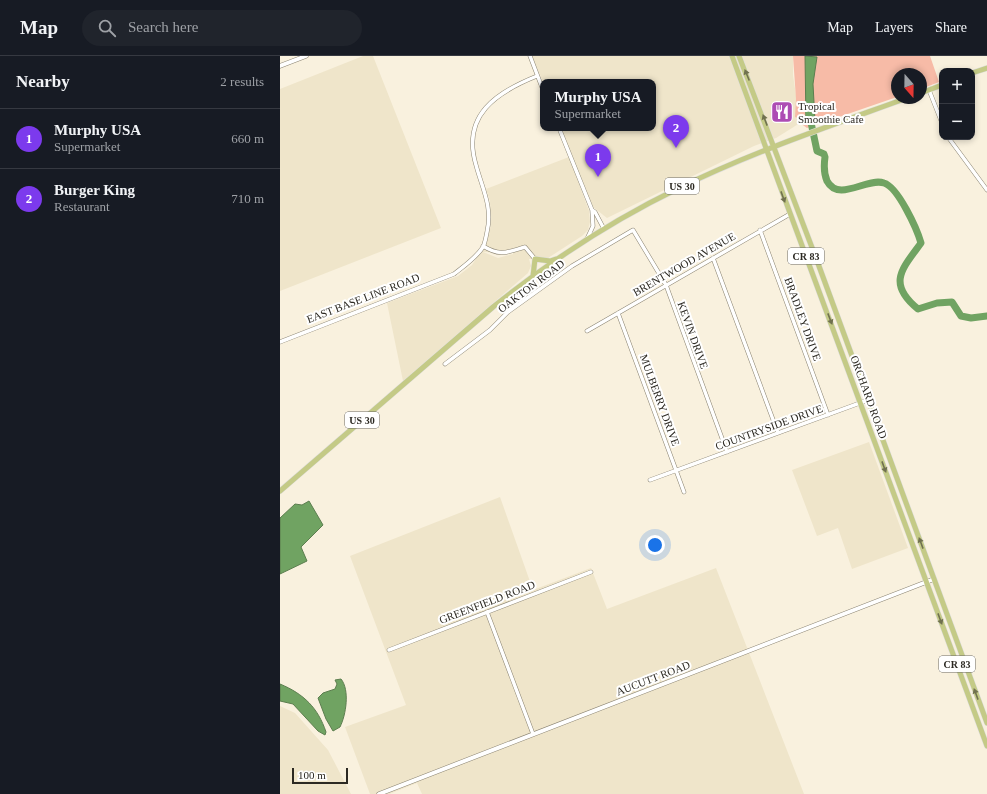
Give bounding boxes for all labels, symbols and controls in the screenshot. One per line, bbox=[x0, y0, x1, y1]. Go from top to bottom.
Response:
search box bbox=[82, 10, 362, 46]
text: Map bbox=[20, 17, 58, 38]
icon: search bbox=[96, 17, 118, 39]
text: Search here bbox=[128, 19, 198, 35]
text: Map bbox=[827, 20, 853, 35]
text: Layers bbox=[875, 20, 913, 35]
text: Share bbox=[935, 20, 967, 35]
north arrow bbox=[891, 68, 927, 104]
map controls bbox=[939, 68, 975, 140]
button: + bbox=[939, 68, 975, 104]
one-way arrow bbox=[744, 69, 750, 80]
text: Nearby bbox=[16, 72, 70, 91]
text: 2 results bbox=[220, 74, 264, 89]
popup bbox=[540, 79, 656, 131]
text: Murphy USA bbox=[554, 89, 642, 105]
restaurant icon: Tropical Smoothie Cafe bbox=[769, 99, 795, 125]
place label: Tropical Smoothie Cafe bbox=[798, 100, 864, 125]
button: − bbox=[939, 104, 975, 140]
text: Supermarket bbox=[554, 106, 621, 121]
one-way arrow bbox=[761, 114, 767, 126]
pin: 2 bbox=[663, 115, 689, 148]
text: Murphy USA bbox=[54, 122, 141, 138]
text: 1 bbox=[26, 131, 32, 146]
text: 660 m bbox=[231, 131, 264, 146]
text: Supermarket bbox=[54, 139, 120, 154]
pin: 1 bbox=[585, 144, 611, 177]
road number: US 30 bbox=[665, 178, 699, 194]
text: Burger King bbox=[54, 182, 135, 198]
text: 2 bbox=[26, 191, 32, 206]
text: 710 m bbox=[231, 191, 264, 206]
one-way arrow bbox=[781, 192, 787, 204]
text: Restaurant bbox=[54, 199, 110, 214]
street label: BRENTWOOD AVENUE bbox=[631, 230, 738, 298]
road number: CR 83 bbox=[788, 248, 824, 264]
street label: OAKTON ROAD bbox=[495, 257, 567, 315]
street label: EAST BASE LINE ROAD bbox=[305, 271, 421, 325]
street label: BRADLEY DRIVE bbox=[782, 276, 824, 363]
street label: KEVIN DRIVE bbox=[675, 300, 711, 370]
one-way arrow bbox=[827, 313, 833, 325]
street label: MULBERRY DRIVE bbox=[638, 353, 682, 448]
street label: ORCHARD ROAD bbox=[848, 354, 890, 440]
street label: COUNTRYSIDE DRIVE bbox=[714, 402, 825, 452]
road number: US 30 bbox=[345, 412, 379, 428]
one-way arrow bbox=[881, 461, 887, 473]
your location bbox=[645, 535, 665, 555]
one-way arrow bbox=[917, 536, 923, 548]
street label: GREENFIELD ROAD bbox=[437, 578, 537, 626]
one-way arrow bbox=[937, 613, 943, 625]
road number: CR 83 bbox=[939, 656, 975, 672]
street label: AUCUTT ROAD bbox=[614, 658, 692, 698]
one-way arrow bbox=[973, 687, 979, 699]
scale bar bbox=[292, 766, 348, 785]
text: 100 m bbox=[298, 769, 326, 781]

